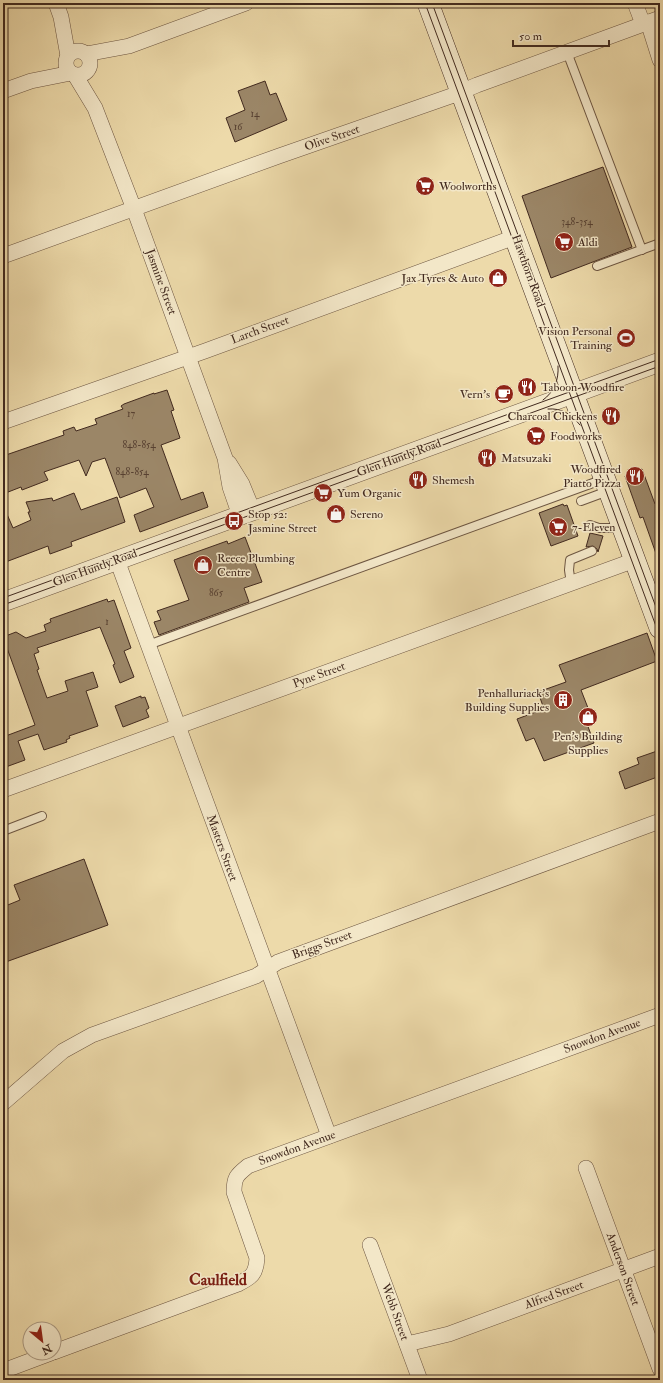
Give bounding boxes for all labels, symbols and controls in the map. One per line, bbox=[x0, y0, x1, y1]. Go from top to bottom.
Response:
scale bar bbox=[513, 22, 609, 48]
text: 50 m bbox=[519, 29, 543, 44]
house number: 14 bbox=[251, 108, 260, 120]
house number: 16 bbox=[234, 121, 243, 133]
street label: Olive Street bbox=[302, 122, 362, 154]
supermarket icon: Woolworths bbox=[414, 175, 436, 197]
place label: Woolworths bbox=[438, 179, 497, 194]
house number: 348-354 bbox=[561, 216, 593, 228]
supermarket icon: Aldi bbox=[553, 231, 575, 253]
street label: Hawthorn Road bbox=[508, 233, 548, 309]
place label: Aldi bbox=[577, 235, 598, 250]
street label: Jasmine Street bbox=[142, 246, 180, 317]
shop icon: Jax Tyres & Auto bbox=[487, 267, 509, 289]
place label: Jax Tyres & Auto bbox=[401, 271, 484, 286]
street label: Larch Street bbox=[229, 313, 291, 347]
place label: Vision Personal Training bbox=[538, 324, 613, 353]
sports icon: Vision Personal Training bbox=[615, 327, 637, 349]
restaurant icon: Taboon Woodfire bbox=[516, 376, 538, 398]
place label: Taboon Woodfire bbox=[541, 380, 624, 395]
cafe icon: Vern’s bbox=[493, 383, 515, 405]
place label: Vern’s bbox=[460, 387, 490, 402]
restaurant icon: Charcoal Chickens bbox=[600, 405, 622, 427]
house number: 17 bbox=[127, 408, 135, 420]
place label: Charcoal Chickens bbox=[508, 409, 597, 424]
supermarket icon: Foodworks bbox=[525, 425, 547, 447]
place label: Foodworks bbox=[550, 429, 602, 444]
street label: Glen Huntly Road bbox=[355, 436, 443, 480]
house number: 848-854 bbox=[122, 439, 156, 451]
restaurant icon: Matsuzaki bbox=[476, 447, 498, 469]
place label: Matsuzaki bbox=[501, 451, 551, 466]
place label: Woodfired Piatto Pizza bbox=[563, 462, 622, 491]
restaurant icon: Woodfired Piatto Pizza bbox=[624, 465, 646, 487]
house number: 848-854 bbox=[115, 466, 149, 478]
restaurant icon: Shemesh bbox=[407, 469, 429, 491]
place label: Shemesh bbox=[432, 473, 475, 488]
supermarket icon: Yum Organic bbox=[312, 482, 334, 504]
place label: Yum Organic bbox=[337, 486, 402, 501]
shop icon: Sereno bbox=[325, 503, 347, 525]
place label: Stop 52: Jasmine Street bbox=[247, 507, 317, 536]
place label: Sereno bbox=[350, 507, 383, 522]
bus stop icon: Stop 52: Jasmine Street bbox=[223, 510, 245, 532]
supermarket icon: 7-Eleven bbox=[547, 516, 569, 538]
place label: 7-Eleven bbox=[572, 520, 616, 535]
street label: Glen Huntly Road bbox=[51, 546, 139, 590]
place label: Reece Plumbing Centre bbox=[217, 551, 296, 580]
shop icon: Reece Plumbing Centre bbox=[192, 554, 214, 576]
house number: 865 bbox=[209, 587, 224, 599]
house number: 1 bbox=[105, 616, 109, 628]
street label: Pyne Street bbox=[291, 659, 347, 691]
place label: Penhalluriack's Building Supplies bbox=[465, 686, 549, 715]
building icon: Penhalluriack's Building Supplies bbox=[552, 689, 574, 711]
shop icon: Pen's Building Supplies bbox=[577, 706, 599, 728]
place label: Pen's Building Supplies bbox=[554, 729, 624, 758]
street label: Masters Street bbox=[203, 813, 241, 883]
street label: Briggs Street bbox=[290, 927, 354, 963]
street label: Snowdon Avenue bbox=[561, 1015, 643, 1057]
street label: Snowdon Avenue bbox=[256, 1127, 338, 1169]
street label: Anderson Street bbox=[602, 1229, 643, 1308]
district label: Caulfield bbox=[189, 1270, 247, 1290]
street label: Alfred Street bbox=[522, 1277, 586, 1313]
street label: Webb Street bbox=[377, 1281, 412, 1343]
north arrow bbox=[22, 1321, 62, 1361]
text: N bbox=[38, 1341, 55, 1358]

